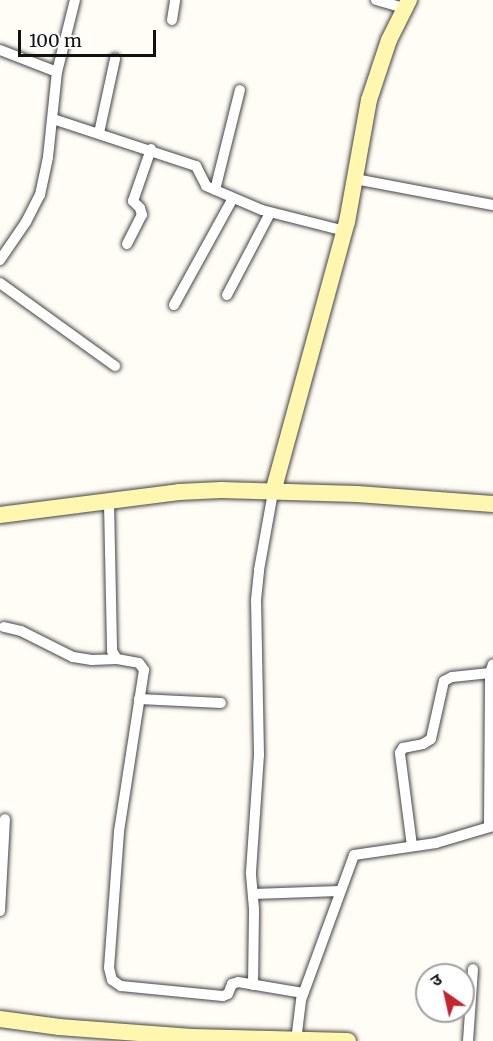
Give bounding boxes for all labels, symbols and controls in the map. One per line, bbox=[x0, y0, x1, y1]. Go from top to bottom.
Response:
scale bar bbox=[21, 18, 159, 56]
text: 100 m bbox=[29, 29, 82, 52]
north arrow bbox=[415, 963, 475, 1023]
text: उ bbox=[427, 969, 446, 991]

